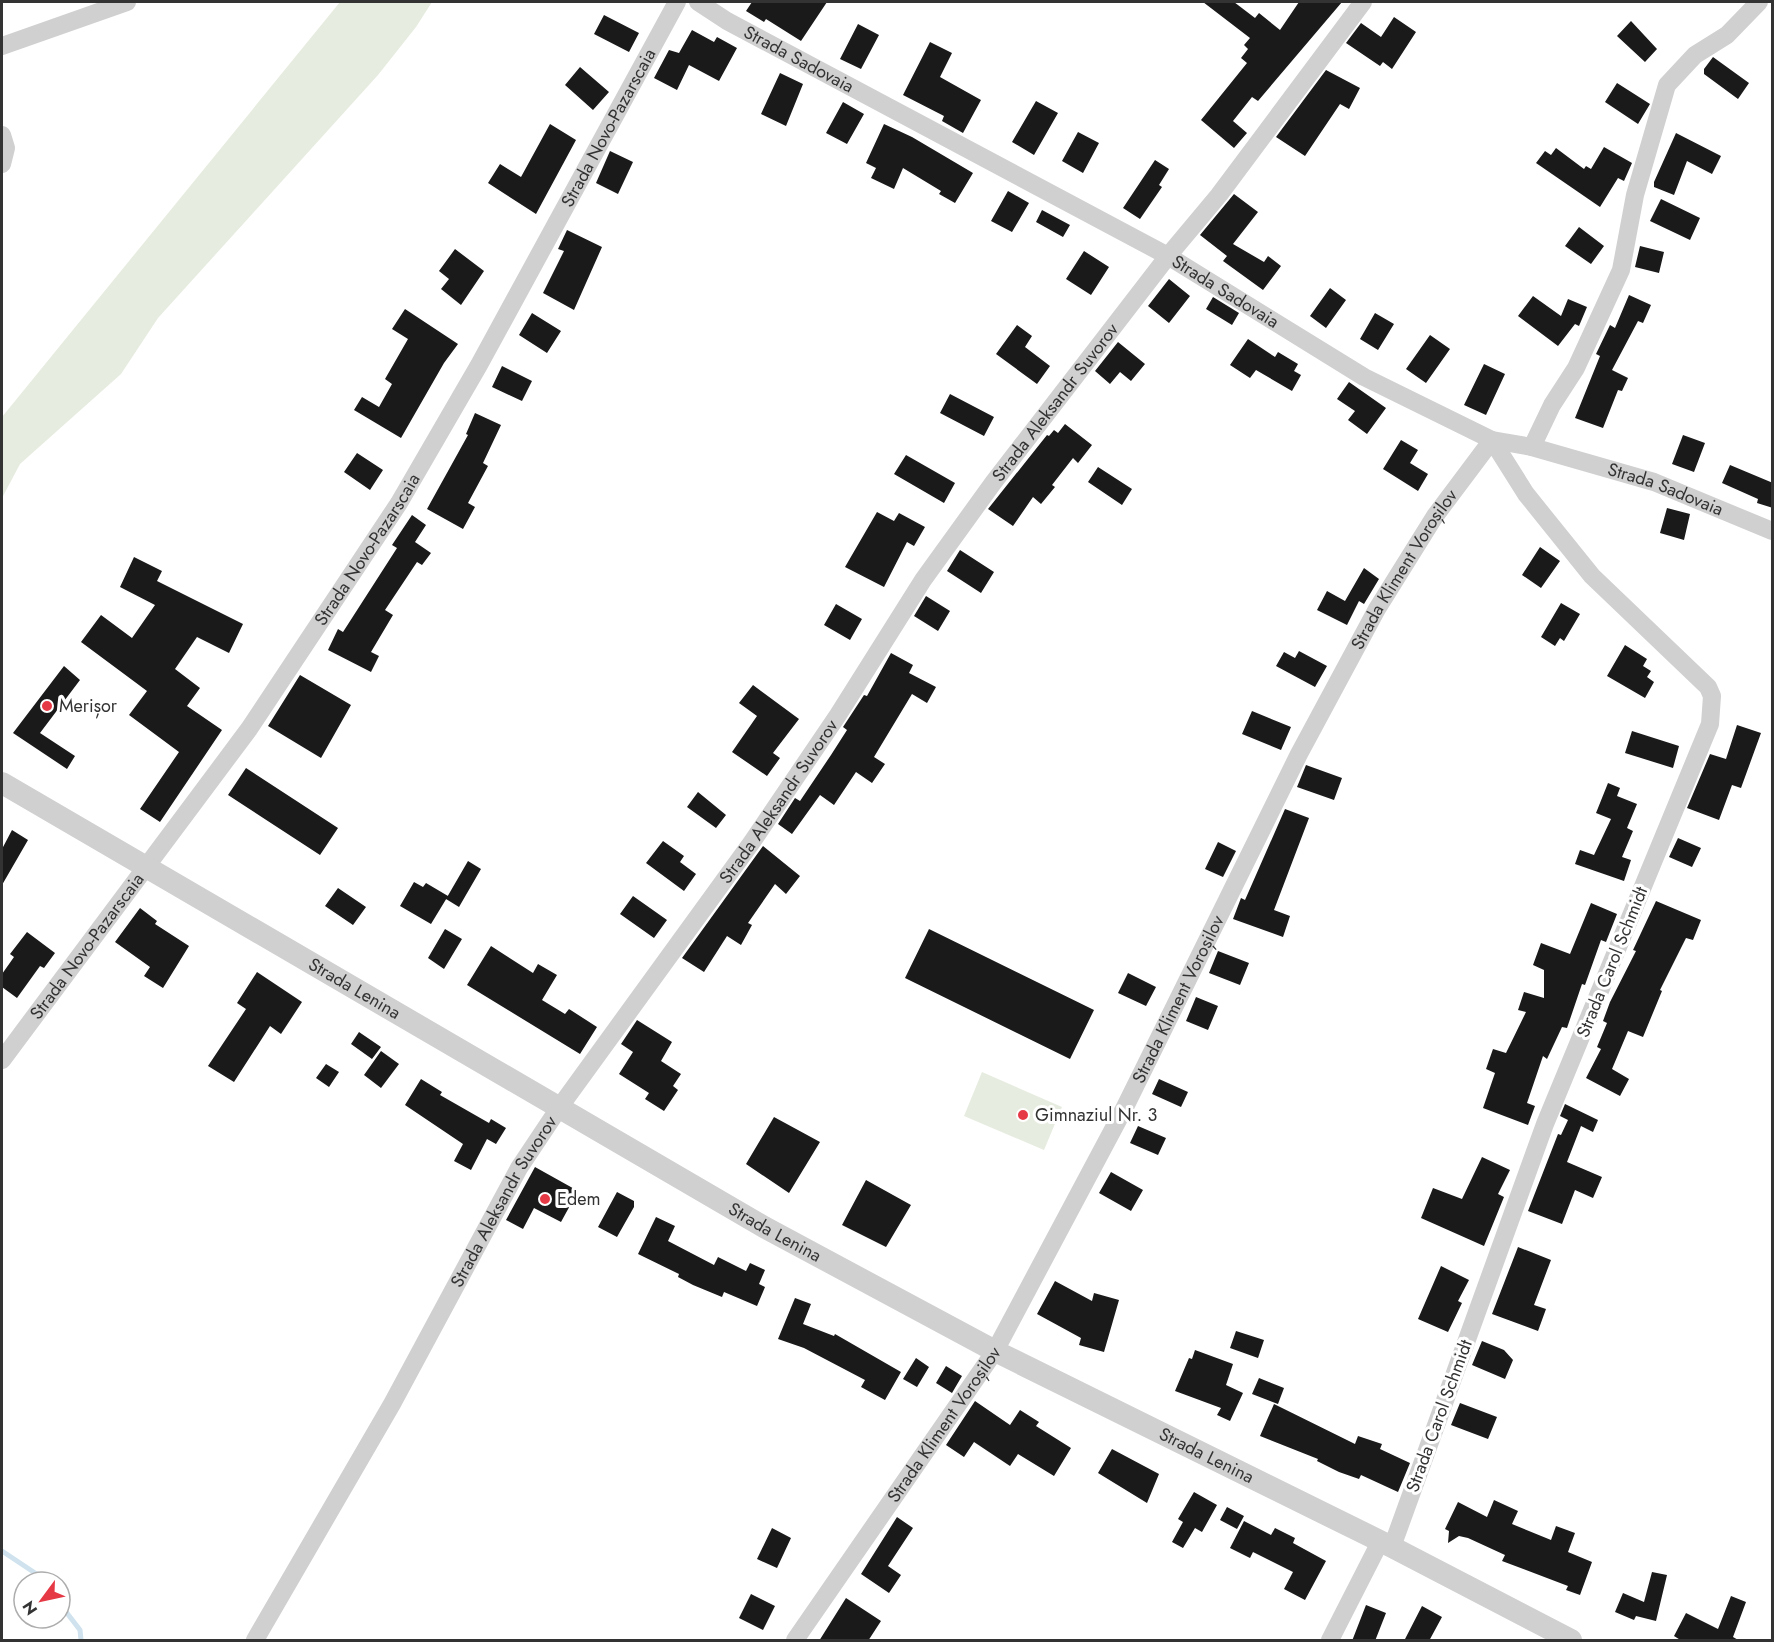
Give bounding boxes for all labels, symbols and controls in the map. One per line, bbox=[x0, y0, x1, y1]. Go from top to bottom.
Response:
street label: Strada Sadovaia bbox=[739, 19, 859, 99]
street label: Strada Novo-Pazarscaia bbox=[555, 44, 662, 212]
street label: Strada Sadovaia bbox=[1167, 248, 1284, 335]
street label: Strada Aleksandr Suvorov bbox=[986, 317, 1125, 487]
street label: Strada Sadovaia bbox=[1604, 456, 1727, 522]
street label: Strada Novo-Pazarscaia bbox=[308, 468, 426, 631]
street label: Strada Kliment Voroșilov bbox=[1345, 484, 1464, 654]
place label: Merișor bbox=[59, 693, 118, 719]
marker: Merișor bbox=[40, 699, 54, 713]
street label: Strada Aleksandr Suvorov bbox=[713, 714, 844, 889]
street label: Strada Novo-Pazarscaia bbox=[24, 867, 150, 1025]
street label: Strada Carol Schmidt bbox=[1570, 882, 1654, 1041]
street label: Strada Kliment Voroșilov bbox=[1126, 911, 1231, 1088]
street label: Strada Lenina bbox=[303, 951, 406, 1026]
place label: Gimnaziul Nr. 3 bbox=[1035, 1102, 1158, 1128]
marker: Gimnaziul Nr. 3 bbox=[1016, 1108, 1030, 1122]
street label: Strada Aleksandr Suvorov bbox=[444, 1111, 563, 1292]
place label: Edem bbox=[557, 1186, 600, 1212]
marker: Edem bbox=[538, 1192, 552, 1206]
street label: Strada Lenina bbox=[723, 1196, 826, 1269]
street label: Strada Carol Schmidt bbox=[1399, 1335, 1479, 1496]
street label: Strada Kliment Voroșilov bbox=[881, 1341, 1007, 1508]
street label: Strada Lenina bbox=[1155, 1421, 1258, 1490]
north arrow bbox=[12, 1570, 72, 1630]
text: N bbox=[17, 1596, 43, 1619]

